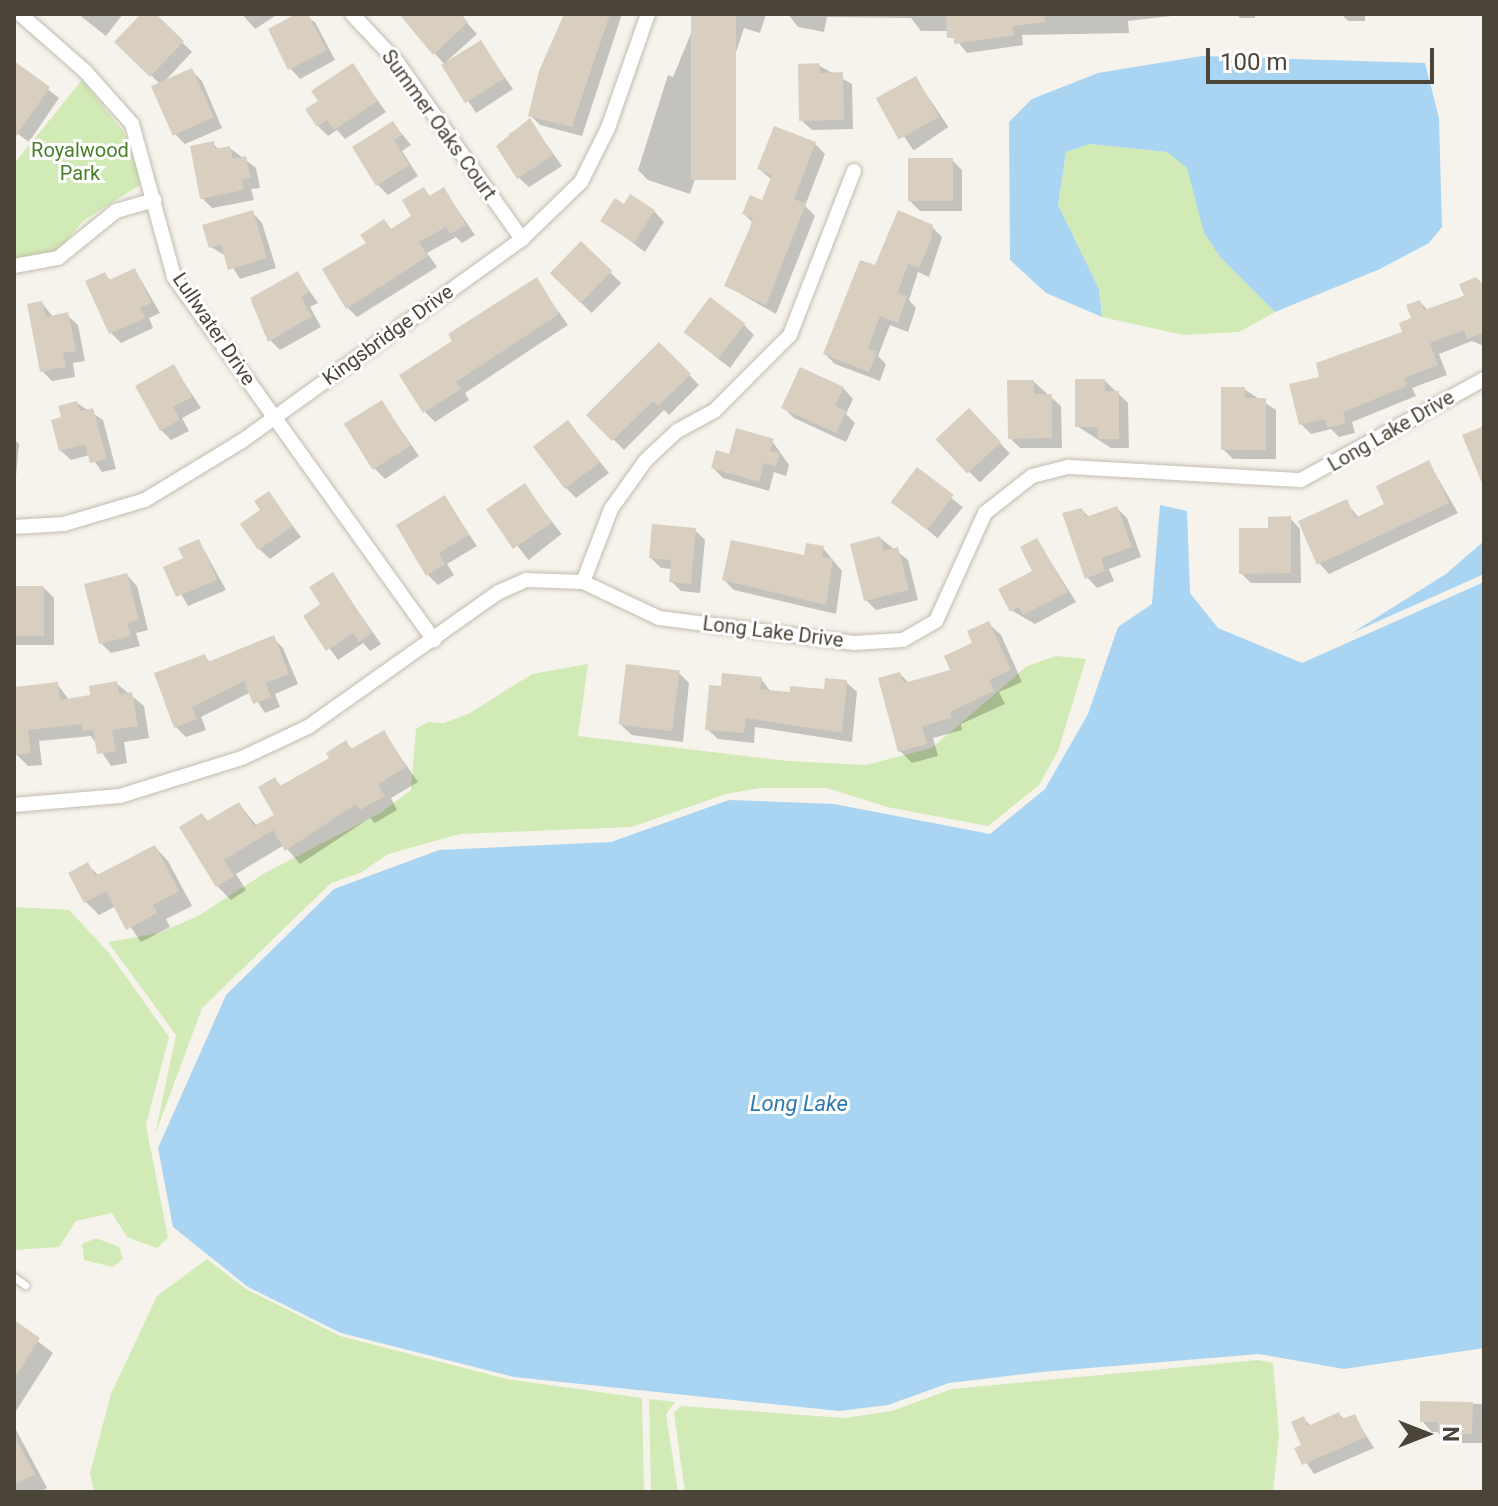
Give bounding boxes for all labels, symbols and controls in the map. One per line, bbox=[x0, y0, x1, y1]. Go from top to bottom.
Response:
scale bar bbox=[1210, 32, 1438, 82]
street label: Summer Oaks Court bbox=[376, 45, 502, 205]
text: 100 m bbox=[1220, 48, 1287, 76]
park label: Royalwood Park bbox=[31, 138, 129, 185]
street label: Lullwater Drive bbox=[167, 268, 261, 390]
street label: Kingsbridge Drive bbox=[318, 279, 458, 391]
street label: Long Lake Drive bbox=[1324, 385, 1458, 477]
street label: Long Lake Drive bbox=[701, 611, 845, 653]
water label: Long Lake bbox=[750, 1091, 848, 1117]
north arrow bbox=[1386, 1394, 1466, 1474]
text: N bbox=[1438, 1426, 1463, 1442]

